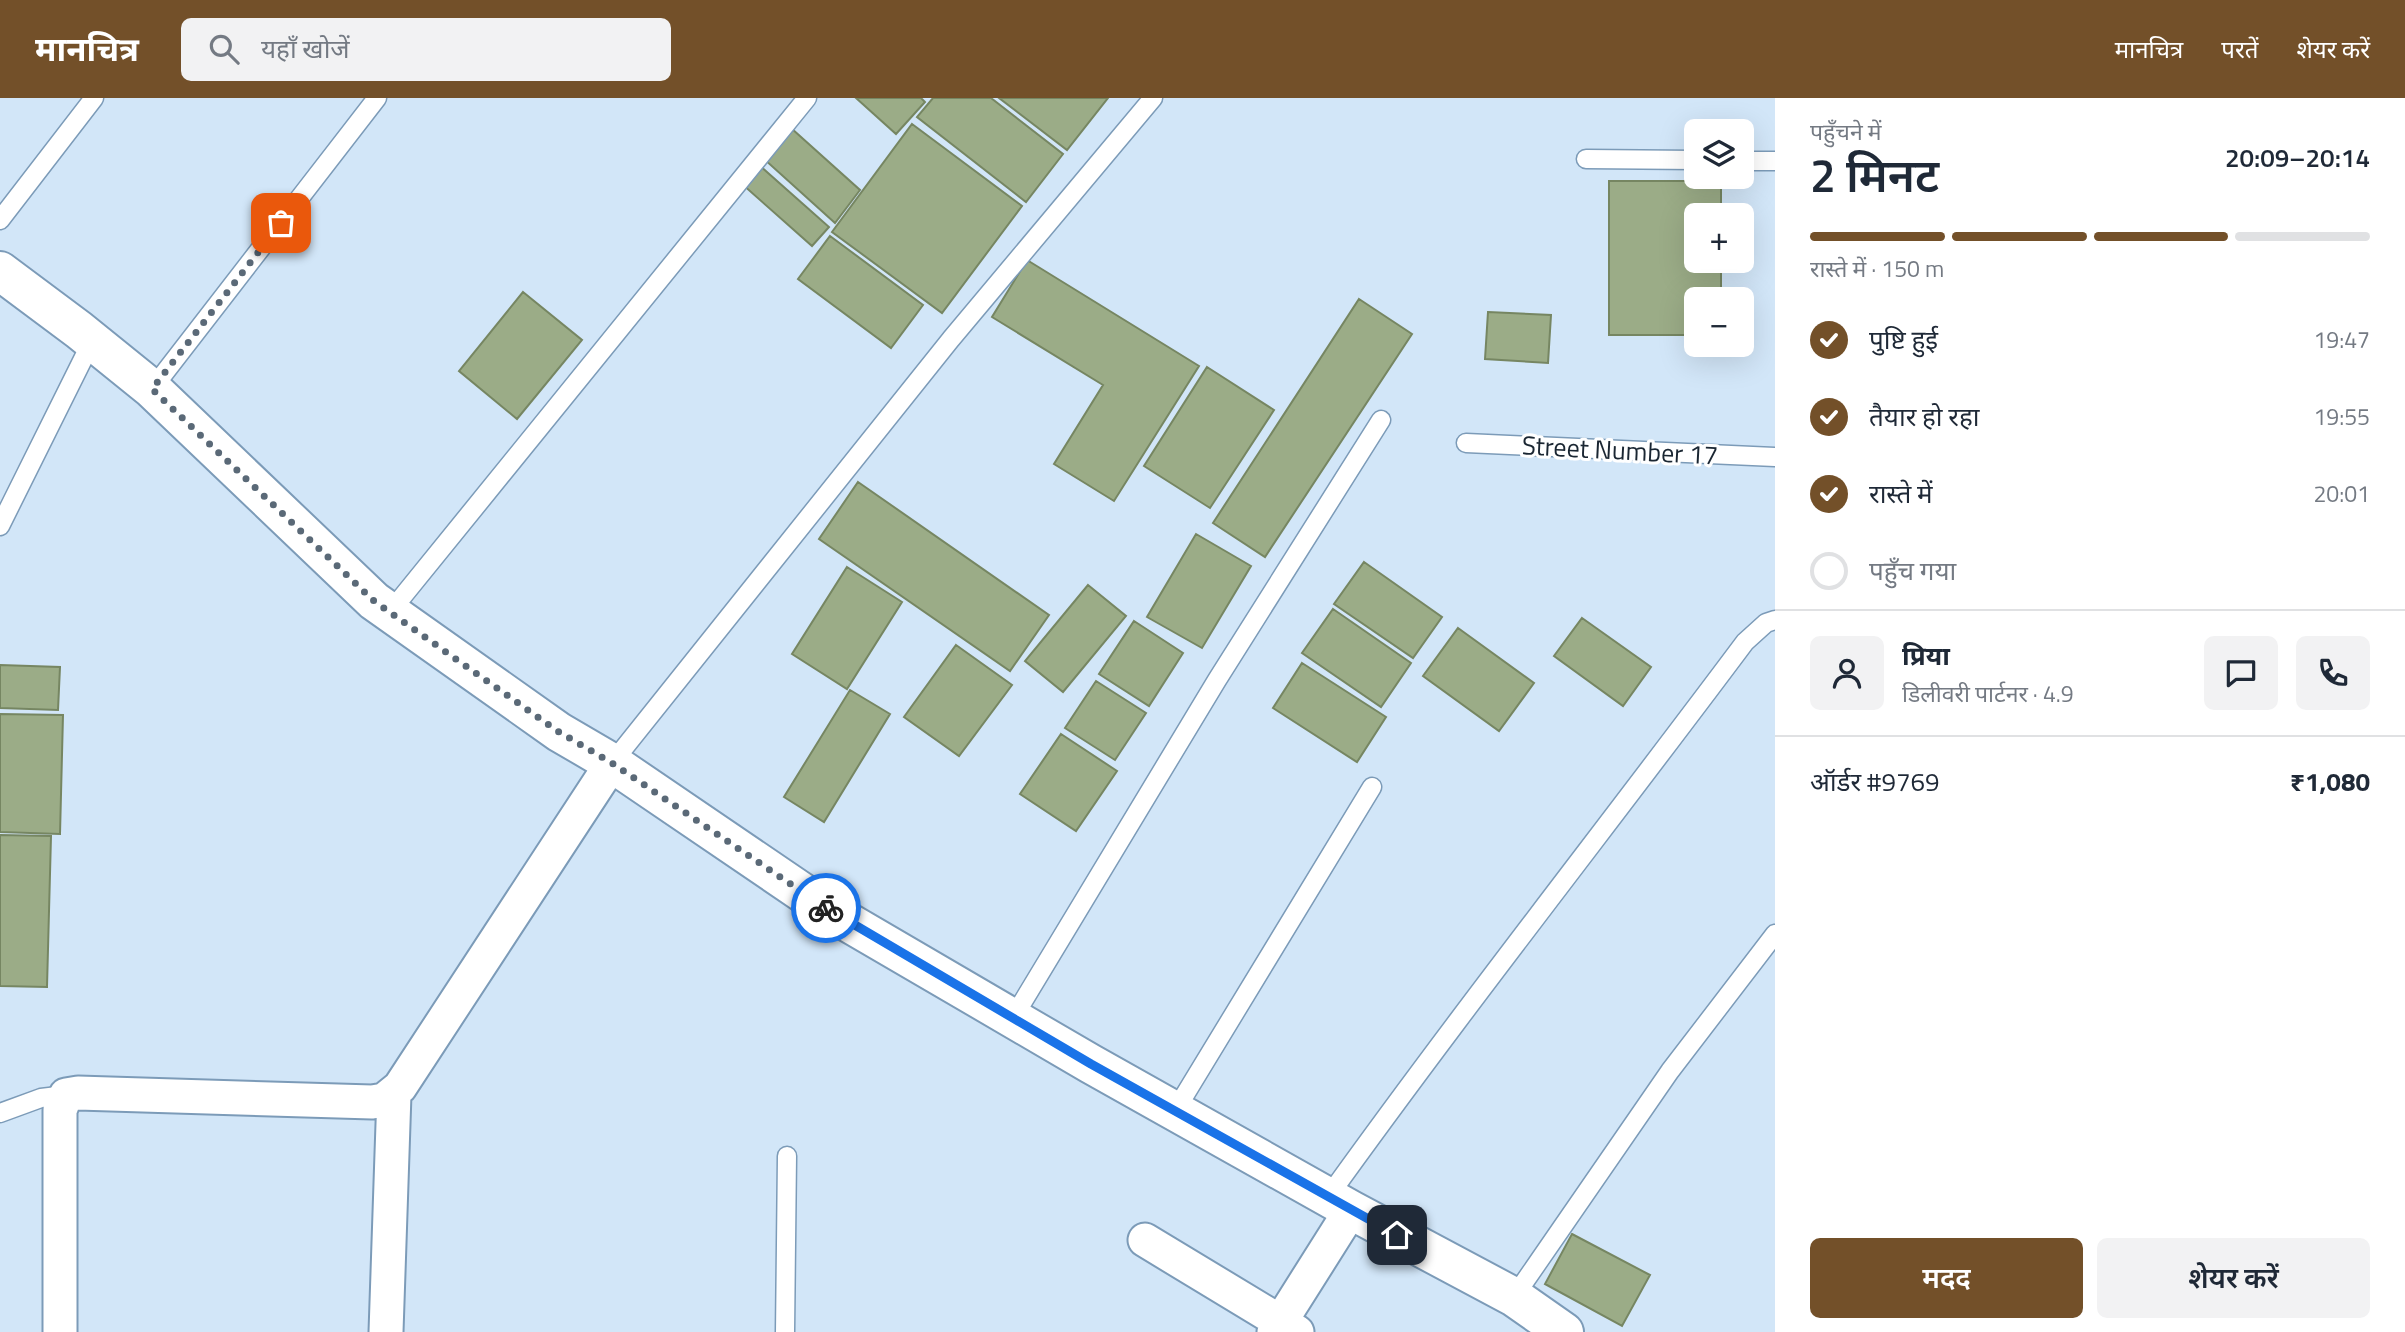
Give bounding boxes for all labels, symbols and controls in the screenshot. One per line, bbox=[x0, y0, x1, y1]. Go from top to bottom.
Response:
search box bbox=[181, 18, 671, 81]
text: मानचित्र bbox=[35, 24, 139, 74]
text: यहाँ खोजें bbox=[261, 29, 350, 68]
icon: search bbox=[205, 30, 243, 68]
text: मानचित्र bbox=[2115, 31, 2183, 67]
text: परतें bbox=[2221, 31, 2258, 67]
text: शेयर करें bbox=[2296, 31, 2370, 67]
text: पहुँचने में bbox=[1810, 114, 1881, 149]
map controls bbox=[1684, 119, 1754, 357]
button: layers bbox=[1684, 119, 1754, 189]
text: 20:09–20:14 bbox=[2225, 138, 2370, 177]
text: 2 मिनट bbox=[1810, 140, 1939, 210]
pin bbox=[251, 193, 311, 253]
button: + bbox=[1684, 203, 1754, 273]
icon: bag bbox=[262, 204, 300, 242]
text: रास्ते में · 150 m bbox=[1810, 251, 1944, 286]
button: − bbox=[1684, 287, 1754, 357]
text: पुष्टि हुई bbox=[1869, 320, 1938, 359]
icon: check bbox=[1810, 321, 1848, 359]
text: 19:47 bbox=[2313, 322, 2370, 357]
text: तैयार हो रहा bbox=[1869, 397, 1979, 436]
icon: check bbox=[1810, 398, 1848, 436]
text: 19:55 bbox=[2313, 399, 2370, 434]
street label: Street Number 17 bbox=[1521, 425, 1719, 475]
text: रास्ते में bbox=[1869, 474, 1933, 513]
icon: check bbox=[1810, 475, 1848, 513]
text: 20:01 bbox=[2313, 476, 2370, 511]
text: पहुँच गया bbox=[1869, 551, 1956, 590]
button: person bbox=[1810, 636, 1884, 710]
text: प्रिया bbox=[1902, 636, 1950, 675]
button: chat bbox=[2204, 636, 2278, 710]
button: phone bbox=[2296, 636, 2370, 710]
text: डिलीवरी पार्टनर · 4.9 bbox=[1902, 676, 2074, 711]
text: ऑर्डर #9769 bbox=[1810, 762, 1940, 801]
text: ₹1,080 bbox=[2290, 762, 2370, 801]
courier bbox=[791, 873, 861, 943]
icon: bike bbox=[807, 889, 845, 927]
pin bbox=[1367, 1205, 1427, 1265]
icon: home bbox=[1378, 1216, 1416, 1254]
button: मदद bbox=[1810, 1238, 2083, 1318]
button: शेयर करें bbox=[2097, 1238, 2370, 1318]

